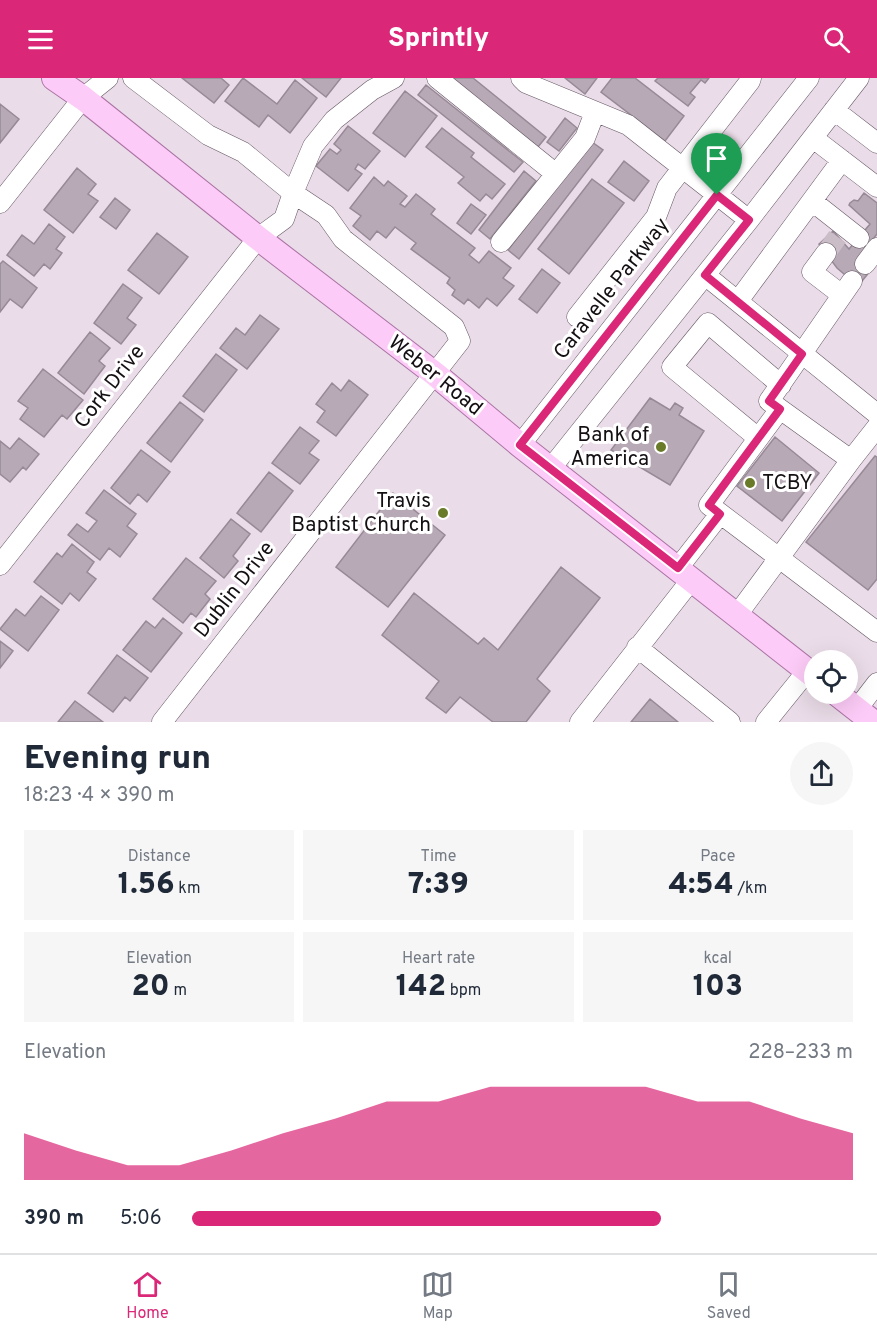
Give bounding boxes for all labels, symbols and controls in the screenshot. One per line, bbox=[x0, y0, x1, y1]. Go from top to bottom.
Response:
text: Sprintly bbox=[388, 22, 489, 56]
icon: menu bbox=[24, 23, 57, 56]
icon: search bbox=[820, 23, 853, 56]
pin bbox=[691, 133, 742, 195]
icon: arrive bbox=[700, 142, 733, 175]
street label: Caravelle Parkway bbox=[548, 213, 676, 365]
street label: Weber Road bbox=[382, 330, 488, 422]
street label: Cork Drive bbox=[69, 340, 151, 434]
place label: Bank of America bbox=[570, 422, 649, 473]
marker: Bank of America bbox=[654, 440, 668, 454]
place label: TCBY bbox=[762, 470, 813, 497]
marker: TCBY bbox=[743, 476, 757, 490]
place label: Travis Baptist Church bbox=[291, 488, 431, 539]
marker: Travis Baptist Church bbox=[436, 506, 450, 520]
street label: Dublin Drive bbox=[189, 536, 281, 644]
map controls bbox=[804, 650, 858, 704]
button: locate bbox=[804, 650, 858, 704]
text: Evening run bbox=[24, 739, 211, 781]
button: share bbox=[790, 742, 853, 805]
text: 18:23 · 4 × 390 m bbox=[24, 783, 174, 809]
text: Distance bbox=[128, 847, 191, 867]
text: Time bbox=[421, 847, 456, 867]
text: Pace bbox=[700, 847, 735, 867]
text: 1.56 bbox=[118, 867, 175, 904]
text: 7:39 bbox=[408, 867, 469, 904]
text: 4:54 bbox=[668, 867, 734, 904]
text: km bbox=[175, 879, 201, 899]
text: /km bbox=[734, 879, 767, 899]
text: Elevation bbox=[126, 949, 192, 969]
text: Heart rate bbox=[402, 949, 475, 969]
text: kcal bbox=[704, 949, 732, 969]
text: 20 bbox=[131, 969, 170, 1006]
text: 142 bbox=[396, 969, 446, 1006]
text: 103 bbox=[693, 969, 743, 1006]
text: m bbox=[170, 981, 187, 1001]
text: bpm bbox=[446, 981, 481, 1001]
text: Elevation bbox=[24, 1040, 106, 1066]
text: 228–233 m bbox=[748, 1040, 853, 1066]
text: 390 m bbox=[24, 1206, 84, 1232]
text: 5:06 bbox=[120, 1206, 162, 1232]
tab: Home bbox=[126, 1268, 169, 1324]
tab: Map bbox=[421, 1268, 454, 1324]
tab: Saved bbox=[707, 1268, 751, 1324]

